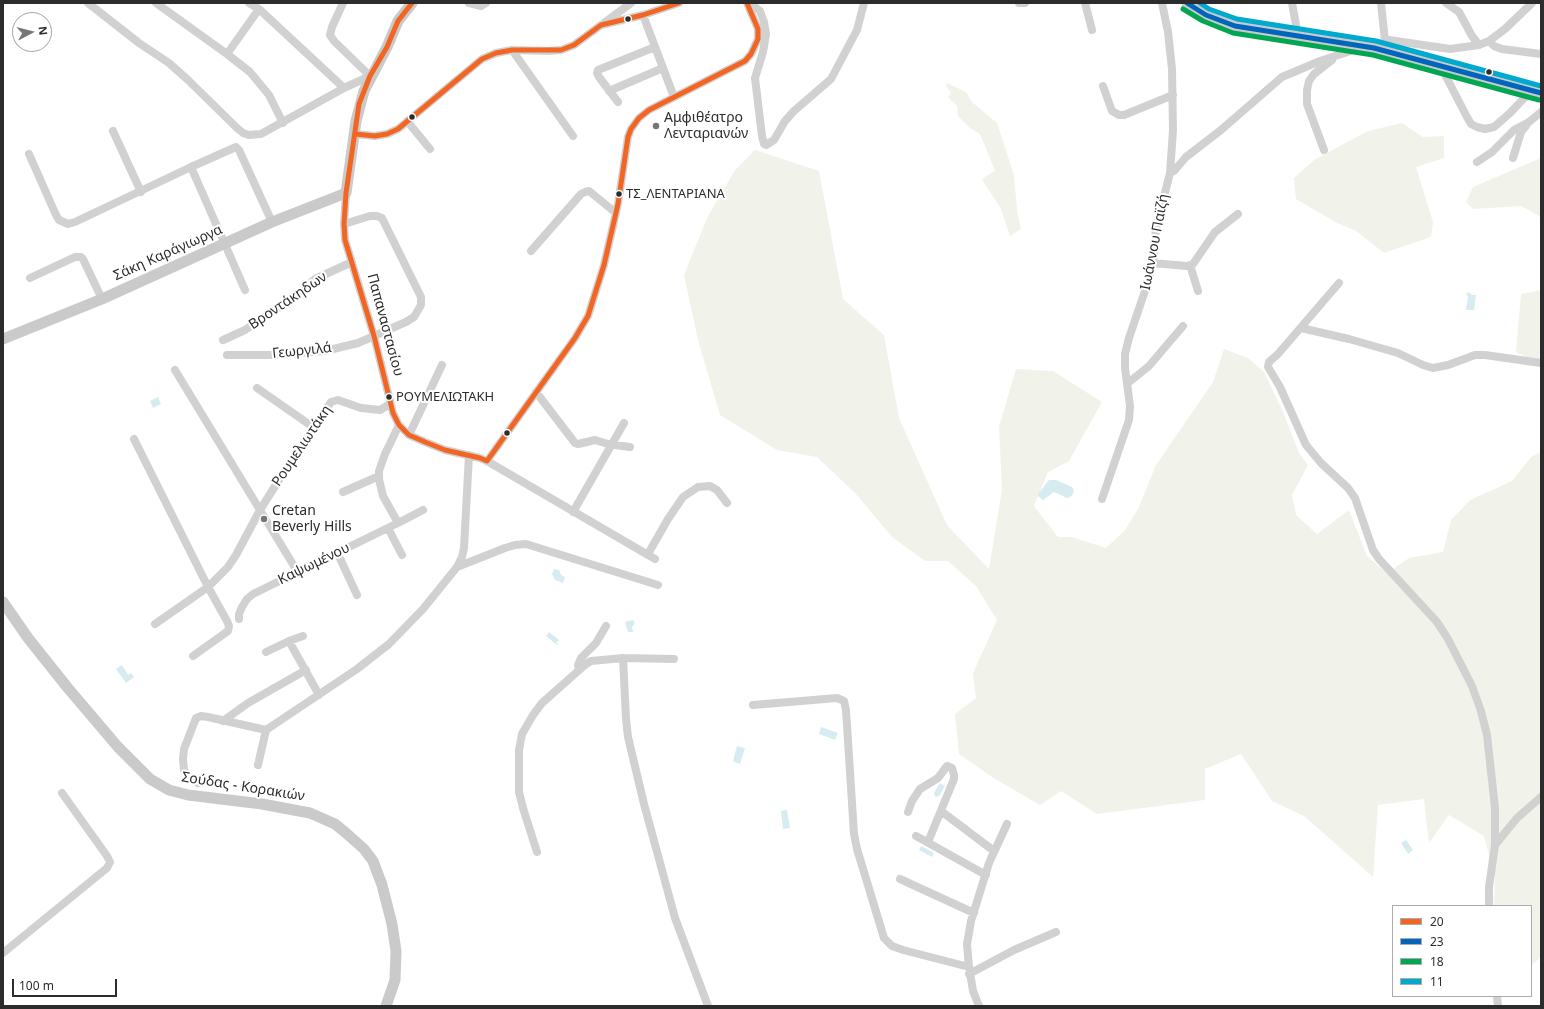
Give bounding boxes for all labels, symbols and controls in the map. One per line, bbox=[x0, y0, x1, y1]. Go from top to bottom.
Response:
north arrow bbox=[12, 12, 52, 52]
unlabelled marker bbox=[623, 14, 633, 24]
text: N bbox=[35, 25, 51, 36]
unlabelled marker bbox=[1484, 67, 1494, 77]
place label: Αμφιθέατρο Λενταριανών bbox=[664, 110, 748, 142]
unlabelled marker bbox=[407, 112, 417, 122]
marker: Αμφιθέατρο Λενταριανών bbox=[651, 121, 661, 131]
place label: ΤΣ_ΛΕΝΤΑΡΙΑΝΑ bbox=[626, 186, 725, 202]
marker: ΤΣ_ΛΕΝΤΑΡΙΑΝΑ bbox=[614, 189, 624, 199]
street label: Ιωάννου Παϊζή bbox=[1137, 192, 1173, 292]
street label: Σάκη Καράγιωργα bbox=[111, 221, 225, 285]
street label: Βροντάκηδων bbox=[246, 269, 330, 333]
street label: Παπαναστασίου bbox=[363, 272, 407, 378]
street label: Γεωργιλά bbox=[272, 340, 332, 362]
place label: ΡΟΥΜΕΛΙΩΤΑΚΗ bbox=[396, 389, 494, 405]
marker: ΡΟΥΜΕΛΙΩΤΑΚΗ bbox=[384, 392, 394, 402]
street label: Ρουμελιωτάκη bbox=[269, 402, 335, 490]
unlabelled marker bbox=[502, 428, 512, 438]
place label: Cretan Beverly Hills bbox=[272, 503, 352, 536]
marker: Cretan Beverly Hills bbox=[259, 514, 269, 524]
street label: Καψωμένου bbox=[275, 539, 353, 589]
street label: Σούδας - Κορακιών bbox=[180, 769, 306, 805]
legend bbox=[1392, 905, 1532, 997]
text: 20 bbox=[1430, 913, 1444, 930]
text: 23 bbox=[1430, 933, 1444, 950]
text: 18 bbox=[1430, 953, 1444, 970]
scale bar bbox=[14, 971, 119, 997]
text: 11 bbox=[1430, 973, 1444, 990]
text: 100 m bbox=[19, 977, 54, 994]

